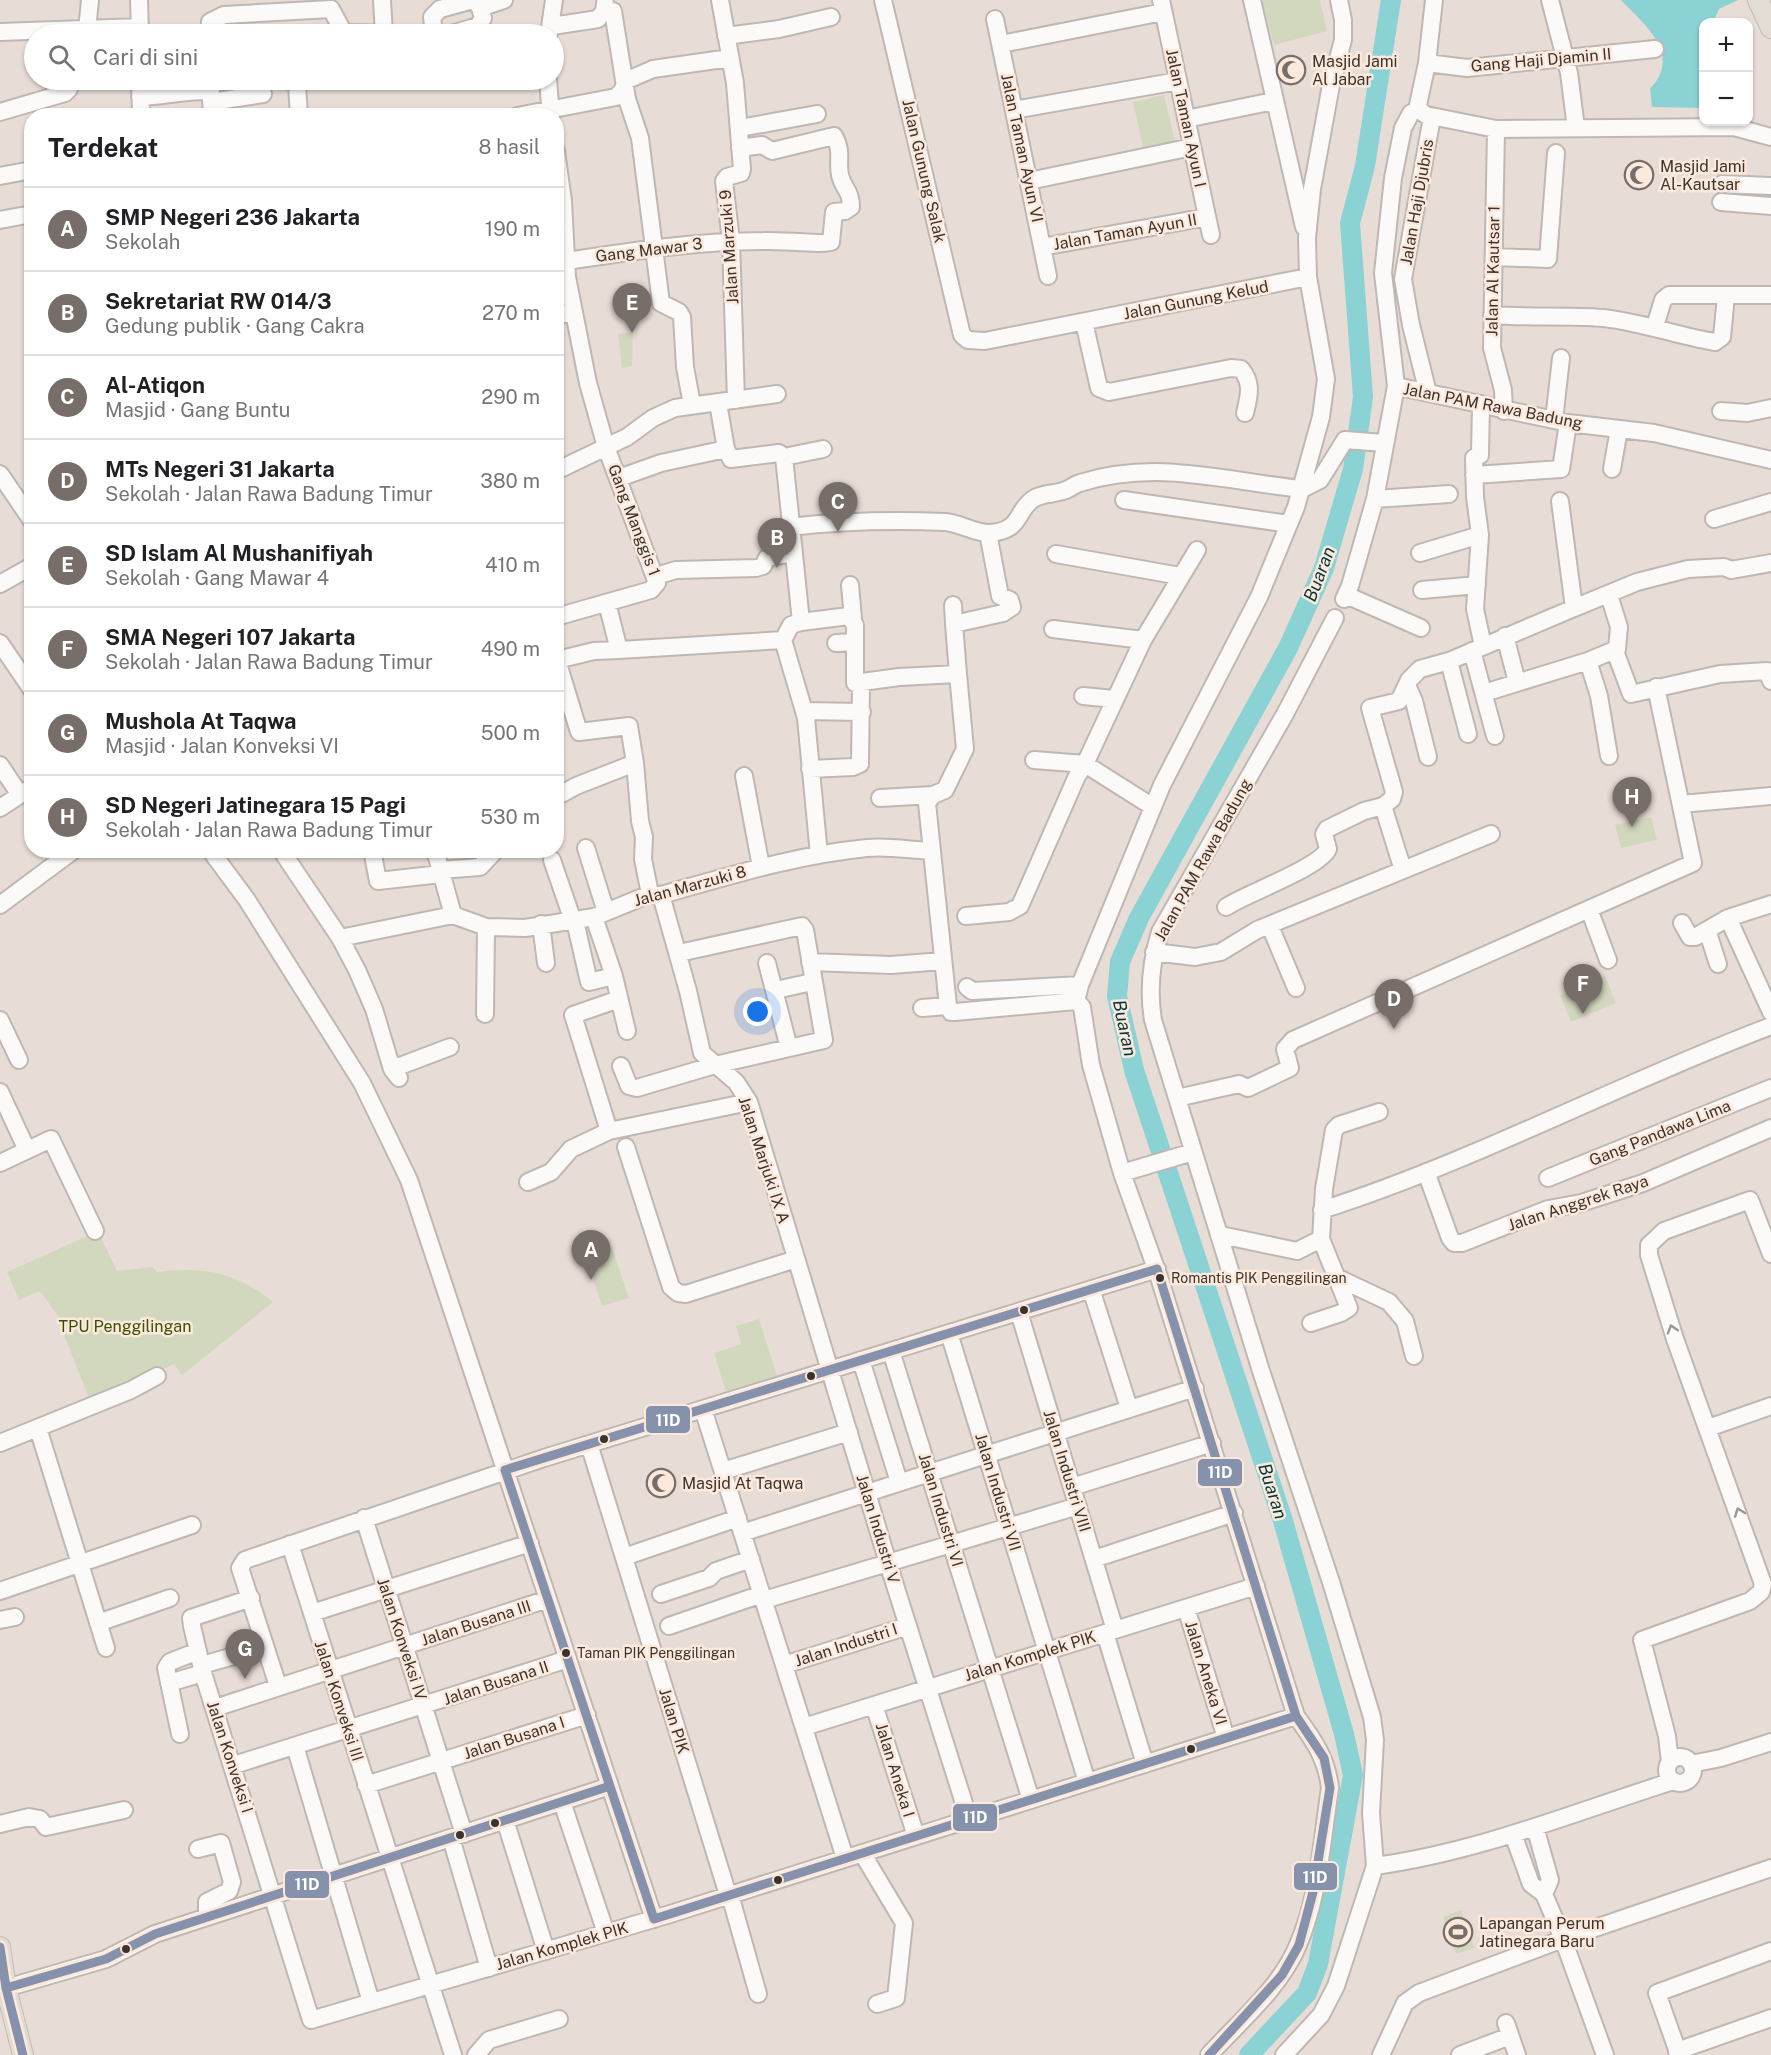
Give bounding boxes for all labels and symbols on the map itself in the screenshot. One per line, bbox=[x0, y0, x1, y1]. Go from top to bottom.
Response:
street label: Gang Haji Djamin II bbox=[1470, 44, 1612, 76]
street label: Jalan Taman Ayun I bbox=[1162, 47, 1210, 189]
place label: Masjid Jami Al Jabar bbox=[1312, 52, 1398, 89]
mosque icon: Masjid Jami Al Jabar bbox=[1275, 54, 1307, 86]
street label: Jalan Taman Ayun VI bbox=[997, 72, 1047, 224]
street label: Jalan Gunung Salak bbox=[898, 97, 950, 245]
street label: Jalan Haji Djubris bbox=[1397, 138, 1437, 266]
place label: Masjid Jami Al-Kautsar bbox=[1660, 157, 1746, 194]
mosque icon: Masjid Jami Al-Kautsar bbox=[1623, 159, 1655, 191]
street label: Jalan Marzuki 9 bbox=[716, 189, 742, 305]
street label: Jalan Al Kautsar 1 bbox=[1482, 206, 1504, 336]
street label: Jalan Taman Ayun II bbox=[1052, 210, 1198, 254]
street label: Gang Mawar 3 bbox=[594, 234, 704, 266]
street label: Jalan Gunung Kelud bbox=[1122, 277, 1270, 323]
pin: E bbox=[612, 284, 652, 333]
street label: Jalan PAM Rawa Badung bbox=[1402, 379, 1584, 433]
street label: Gang Manggis 1 bbox=[604, 462, 664, 578]
pin: C bbox=[818, 482, 858, 532]
pin: B bbox=[758, 518, 796, 568]
water label: Buaran bbox=[1299, 543, 1339, 605]
street label: Jalan PAM Rawa Badung bbox=[1150, 776, 1256, 944]
pin: H bbox=[1612, 778, 1652, 827]
street label: Jalan Marzuki 8 bbox=[632, 862, 748, 910]
pin: F bbox=[1564, 964, 1602, 1014]
pin: D bbox=[1374, 980, 1414, 1029]
your location bbox=[743, 997, 772, 1026]
water label: Buaran bbox=[1109, 998, 1141, 1058]
street label: Jalan Marjuki IX A bbox=[735, 1094, 793, 1226]
street label: Gang Pandawa Lima bbox=[1586, 1096, 1734, 1170]
street label: Jalan Anggrek Raya bbox=[1505, 1171, 1651, 1235]
pin: A bbox=[572, 1230, 610, 1280]
place label: Romantis PIK Penggilingan bbox=[1171, 1270, 1347, 1286]
marker: Romantis PIK Penggilingan bbox=[1154, 1272, 1166, 1284]
unlabelled marker bbox=[1018, 1304, 1030, 1316]
park label: TPU Penggilingan bbox=[59, 1317, 191, 1336]
one-way arrow bbox=[1666, 1324, 1679, 1335]
unlabelled marker bbox=[805, 1370, 817, 1382]
line badge: 11D bbox=[645, 1405, 691, 1434]
street label: Jalan Industri VIII bbox=[1039, 1408, 1095, 1534]
text: 11D bbox=[655, 1411, 681, 1430]
street label: Jalan Industri VII bbox=[971, 1431, 1025, 1553]
unlabelled marker bbox=[598, 1433, 610, 1445]
street label: Jalan Industri VI bbox=[915, 1451, 967, 1569]
line badge: 11D bbox=[1197, 1458, 1243, 1487]
water label: Buaran bbox=[1254, 1460, 1292, 1522]
text: 11D bbox=[1207, 1463, 1233, 1482]
mosque icon: Masjid At Taqwa bbox=[645, 1467, 677, 1499]
street label: Jalan Industri V bbox=[852, 1472, 904, 1586]
place label: Masjid At Taqwa bbox=[682, 1474, 803, 1493]
one-way arrow bbox=[1733, 1507, 1746, 1518]
street label: Jalan Konveksi IV bbox=[373, 1576, 431, 1703]
street label: Jalan Busana III bbox=[419, 1596, 533, 1650]
street label: Jalan Industri I bbox=[792, 1619, 900, 1671]
street label: Jalan Aneka VI bbox=[1181, 1619, 1231, 1727]
street label: Jalan Komplek PIK bbox=[962, 1627, 1098, 1685]
pin: G bbox=[226, 1630, 264, 1679]
street label: Jalan Konveksi III bbox=[311, 1638, 367, 1764]
place label: Taman PIK Penggilingan bbox=[577, 1645, 735, 1661]
marker: Taman PIK Penggilingan bbox=[560, 1647, 572, 1659]
street label: Jalan Busana II bbox=[441, 1657, 551, 1709]
street label: Jalan PIK bbox=[655, 1686, 693, 1756]
street label: Jalan Konveksi I bbox=[203, 1699, 257, 1815]
street label: Jalan Busana I bbox=[461, 1713, 567, 1763]
street label: Jalan Aneka I bbox=[872, 1721, 918, 1819]
unlabelled marker bbox=[1185, 1743, 1197, 1755]
line badge: 11D bbox=[952, 1803, 998, 1832]
text: 11D bbox=[962, 1808, 988, 1827]
unlabelled marker bbox=[489, 1817, 501, 1829]
unlabelled marker bbox=[454, 1829, 466, 1841]
line badge: 11D bbox=[1293, 1862, 1338, 1891]
text: 11D bbox=[1302, 1868, 1328, 1887]
line badge: 11D bbox=[284, 1870, 330, 1899]
unlabelled marker bbox=[772, 1874, 784, 1886]
text: 11D bbox=[294, 1875, 320, 1894]
place label: Lapangan Perum Jatinegara Baru bbox=[1479, 1914, 1605, 1951]
sports icon: Lapangan Perum Jatinegara Baru bbox=[1442, 1916, 1474, 1948]
street label: Jalan Komplek PIK bbox=[494, 1918, 630, 1974]
unlabelled marker bbox=[120, 1943, 132, 1955]

